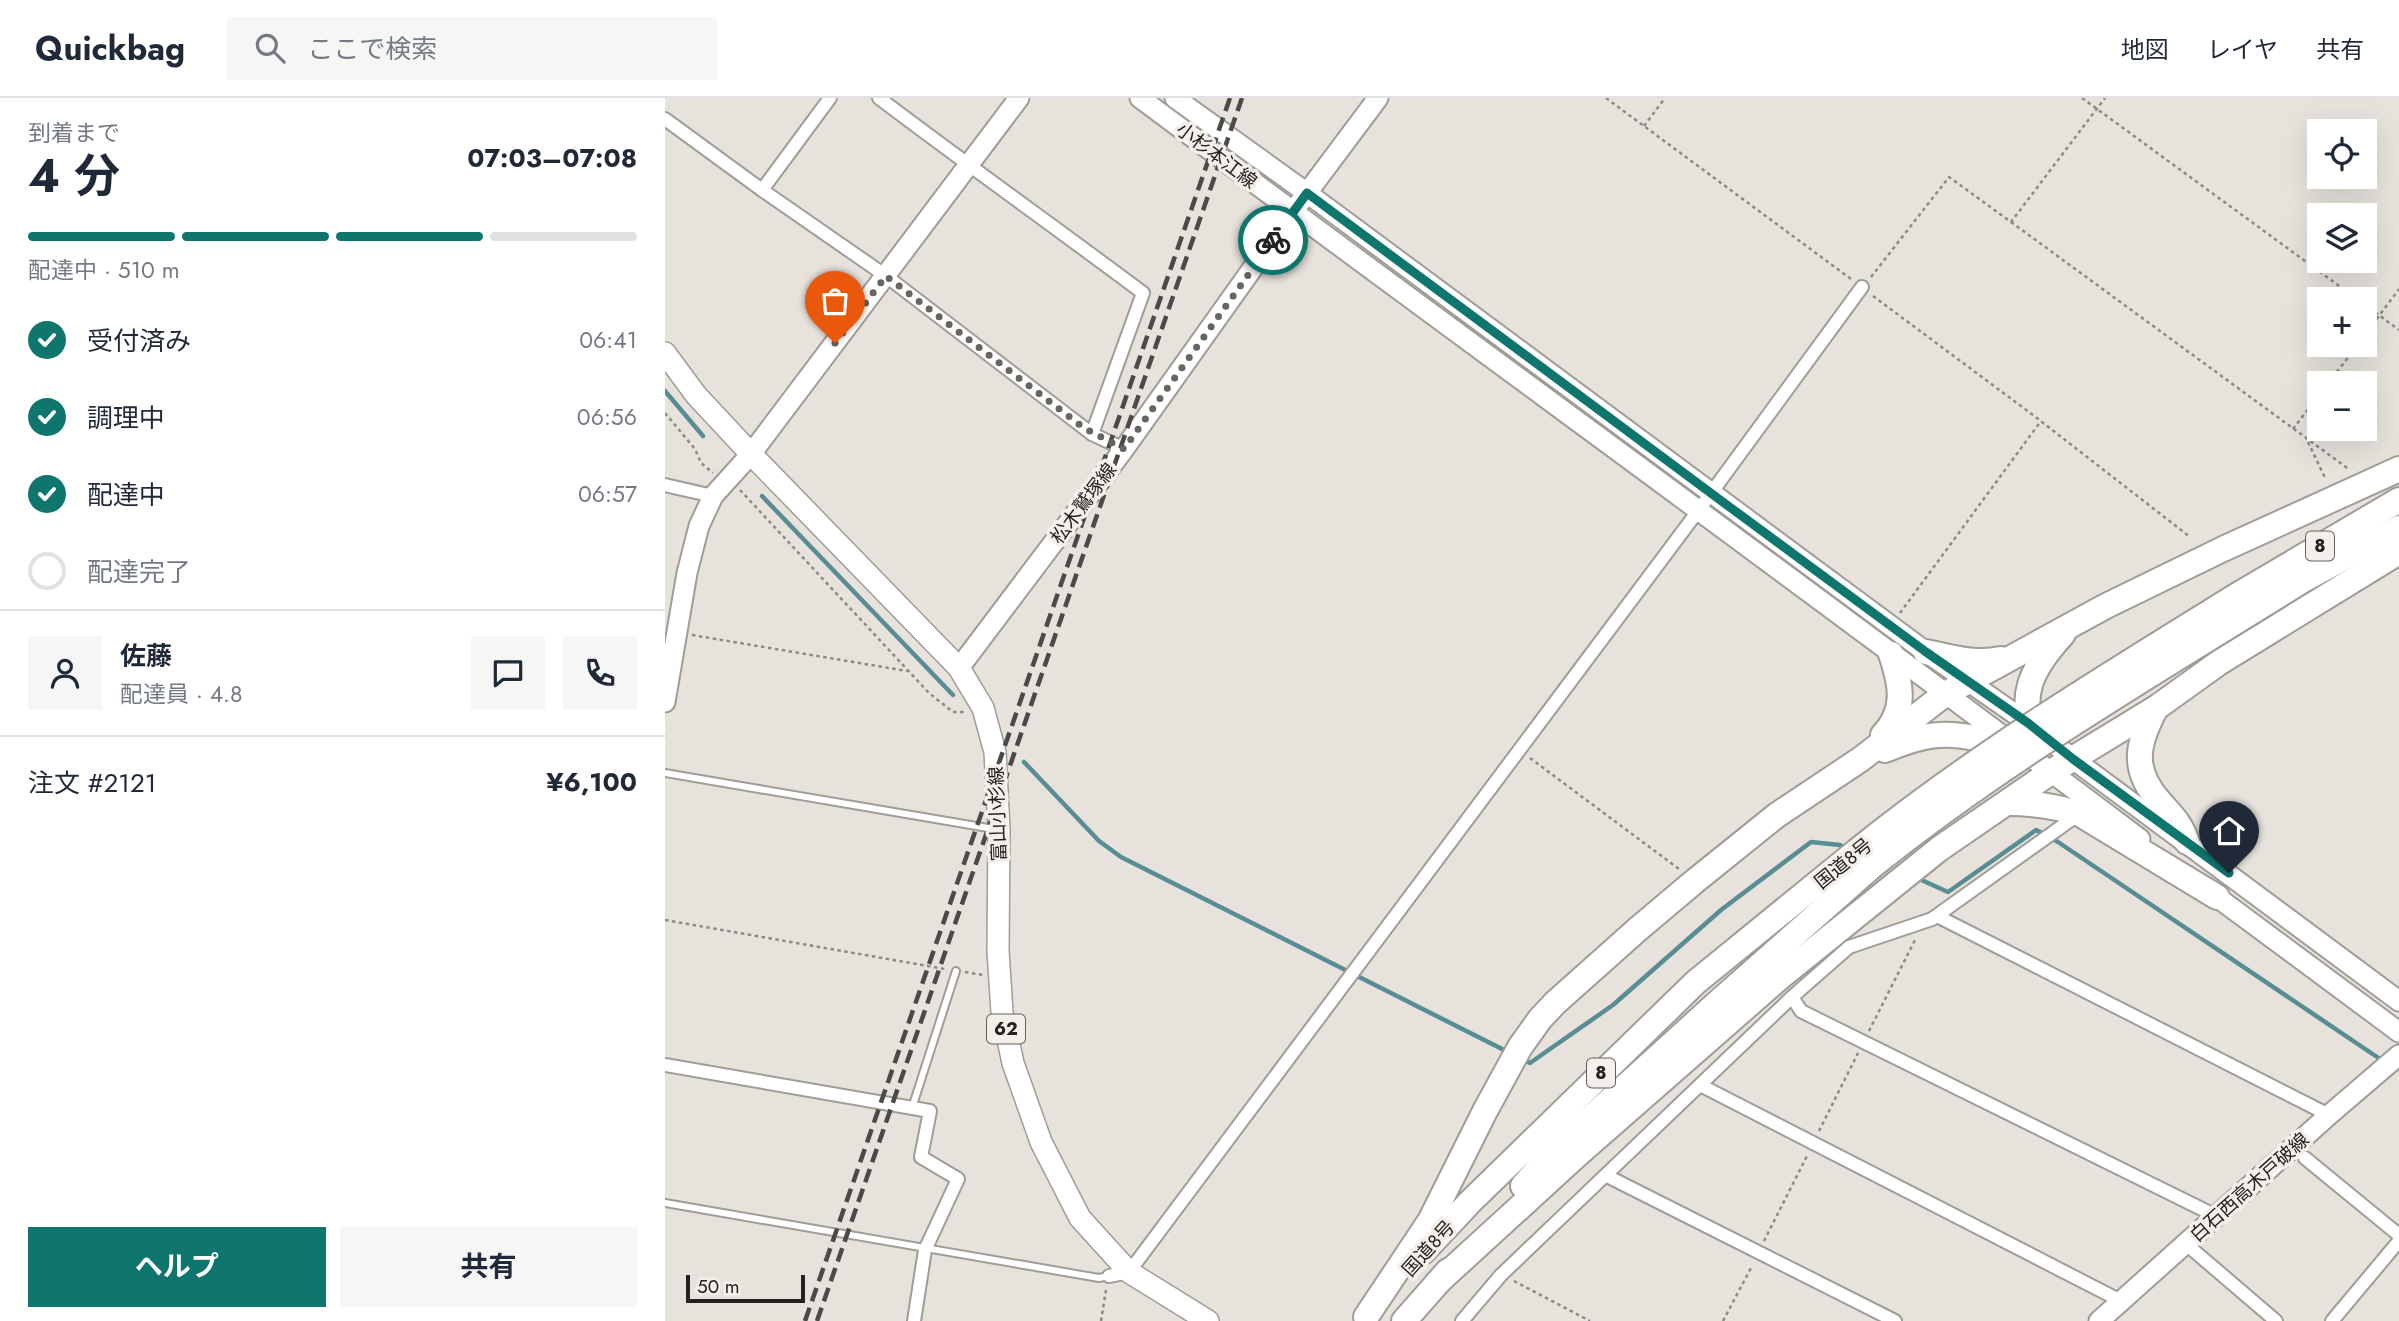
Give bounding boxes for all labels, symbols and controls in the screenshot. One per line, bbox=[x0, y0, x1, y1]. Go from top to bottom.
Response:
search box bbox=[227, 17, 717, 80]
text: Quickbag bbox=[35, 25, 185, 72]
icon: search bbox=[251, 29, 289, 67]
text: ここで検索 bbox=[307, 30, 437, 68]
text: 地図 bbox=[2121, 32, 2169, 67]
text: レイヤ bbox=[2207, 32, 2278, 67]
text: 共有 bbox=[2316, 32, 2364, 67]
text: 到着まで bbox=[28, 116, 120, 150]
street label: 小杉本江線 bbox=[1171, 116, 1263, 195]
map controls bbox=[2307, 119, 2377, 441]
button: locate bbox=[2307, 119, 2377, 189]
text: 07:03–07:08 bbox=[467, 139, 637, 177]
text: 4 分 bbox=[28, 143, 120, 209]
button: layers bbox=[2307, 203, 2377, 273]
courier bbox=[1238, 205, 1308, 275]
icon: bike bbox=[1254, 221, 1292, 259]
text: 配達中 · 510 m bbox=[28, 253, 180, 287]
pin bbox=[805, 271, 865, 343]
icon: bag bbox=[816, 282, 854, 320]
button: + bbox=[2307, 287, 2377, 357]
icon: check bbox=[28, 321, 66, 359]
text: 受付済み bbox=[87, 322, 191, 360]
text: 06:41 bbox=[579, 323, 637, 357]
button: − bbox=[2307, 371, 2377, 441]
icon: check bbox=[28, 398, 66, 436]
text: 調理中 bbox=[87, 399, 165, 437]
text: 06:56 bbox=[577, 400, 637, 434]
street label: 松木鷲塚線 bbox=[1044, 457, 1123, 549]
icon: check bbox=[28, 475, 66, 513]
text: 配達中 bbox=[87, 476, 165, 514]
text: 06:57 bbox=[578, 477, 637, 511]
road number: 8 bbox=[2306, 532, 2334, 560]
text: 配達完了 bbox=[87, 553, 191, 591]
button: person bbox=[28, 636, 102, 710]
button: chat bbox=[471, 636, 545, 710]
button: phone bbox=[563, 636, 637, 710]
text: 佐藤 bbox=[120, 637, 172, 675]
text: 配達員 · 4.8 bbox=[120, 677, 243, 711]
text: ¥6,100 bbox=[546, 763, 637, 801]
text: 注文 #2121 bbox=[28, 764, 157, 802]
street label: 富山小杉線 bbox=[982, 766, 1013, 862]
pin bbox=[2199, 801, 2259, 873]
icon: home bbox=[2210, 812, 2248, 850]
street label: 国道8号 bbox=[1809, 832, 1878, 895]
road number: 62 bbox=[987, 1014, 1025, 1044]
road number: 8 bbox=[1587, 1058, 1615, 1088]
street label: 白石西高木戸破線 bbox=[2184, 1126, 2315, 1248]
street label: 国道8号 bbox=[1396, 1214, 1461, 1282]
button: ヘルプ bbox=[28, 1227, 326, 1307]
button: 共有 bbox=[340, 1227, 637, 1307]
scale bar bbox=[686, 1272, 805, 1304]
text: 50 m bbox=[697, 1273, 740, 1300]

